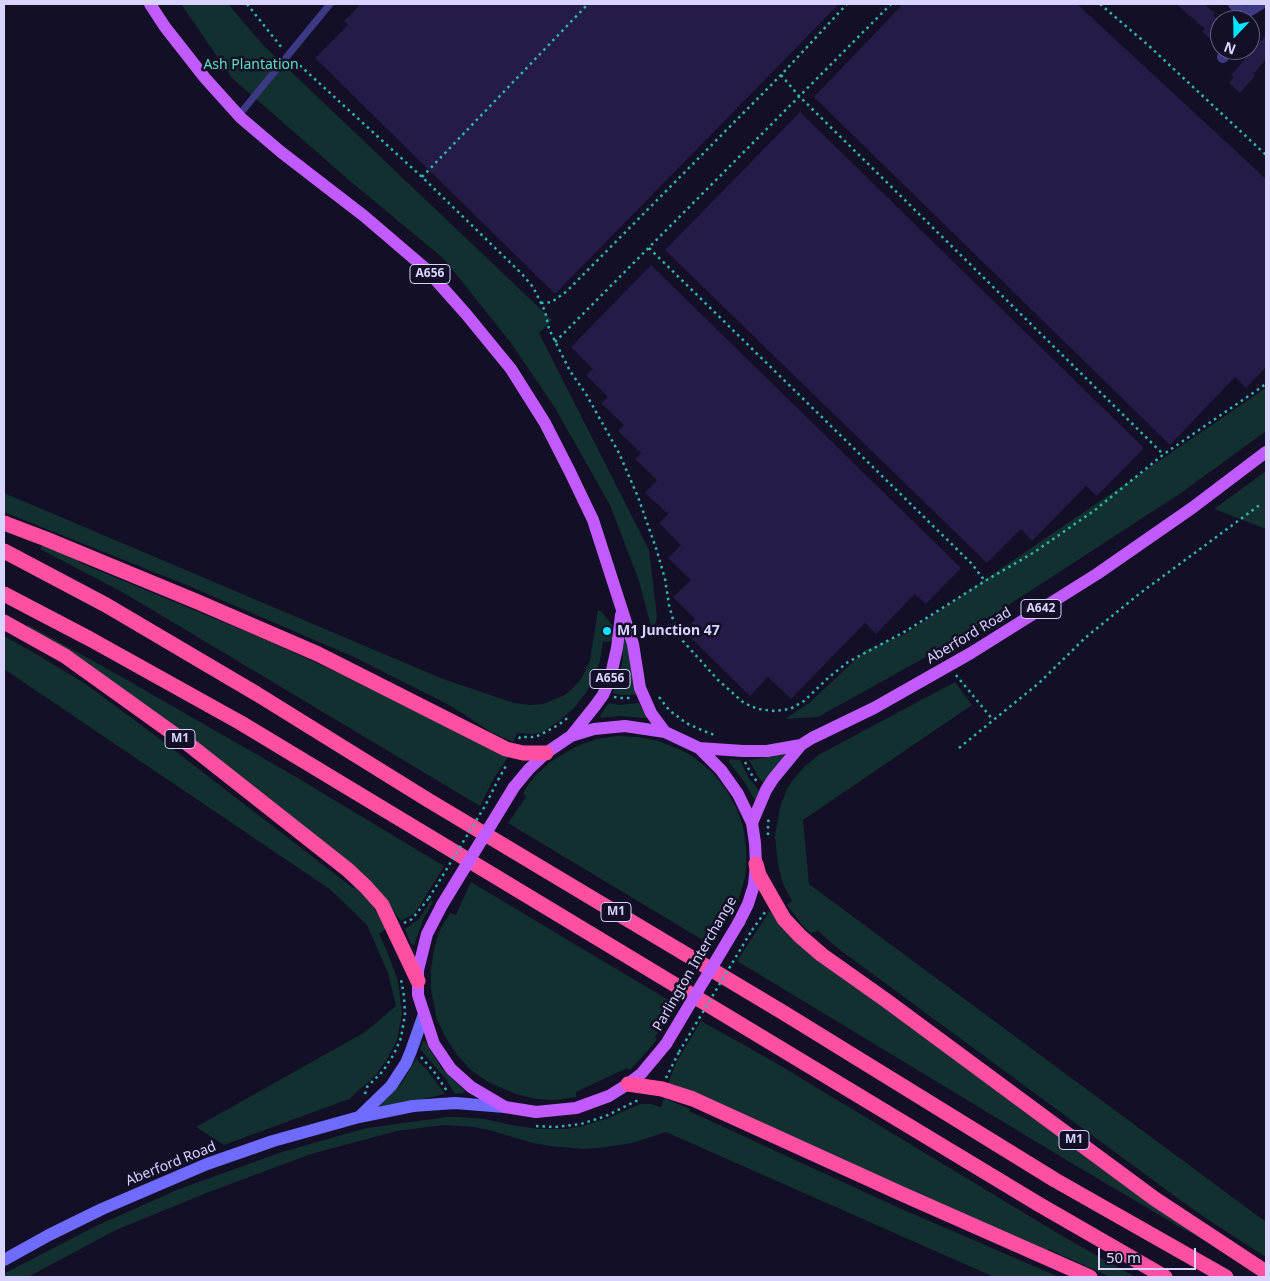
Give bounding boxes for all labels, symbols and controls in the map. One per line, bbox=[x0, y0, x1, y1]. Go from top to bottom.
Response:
north arrow bbox=[1210, 10, 1260, 60]
text: N bbox=[1221, 38, 1239, 59]
park label: Ash Plantation bbox=[203, 57, 299, 73]
road number: A656 bbox=[410, 264, 450, 284]
road number: A642 bbox=[1021, 600, 1061, 618]
street label: Aberford Road bbox=[924, 604, 1014, 668]
place label: M1 Junction 47 bbox=[617, 623, 720, 639]
marker: M1 Junction 47 bbox=[601, 625, 613, 637]
road number: A656 bbox=[590, 670, 630, 689]
road number: M1 bbox=[165, 730, 195, 749]
street label: Parlington Interchange bbox=[650, 894, 740, 1034]
road number: M1 bbox=[601, 902, 631, 922]
road number: M1 bbox=[1059, 1130, 1089, 1150]
street label: Aberford Road bbox=[123, 1138, 219, 1190]
scale bar bbox=[1100, 1238, 1198, 1270]
text: 50 m bbox=[1106, 1247, 1141, 1267]

